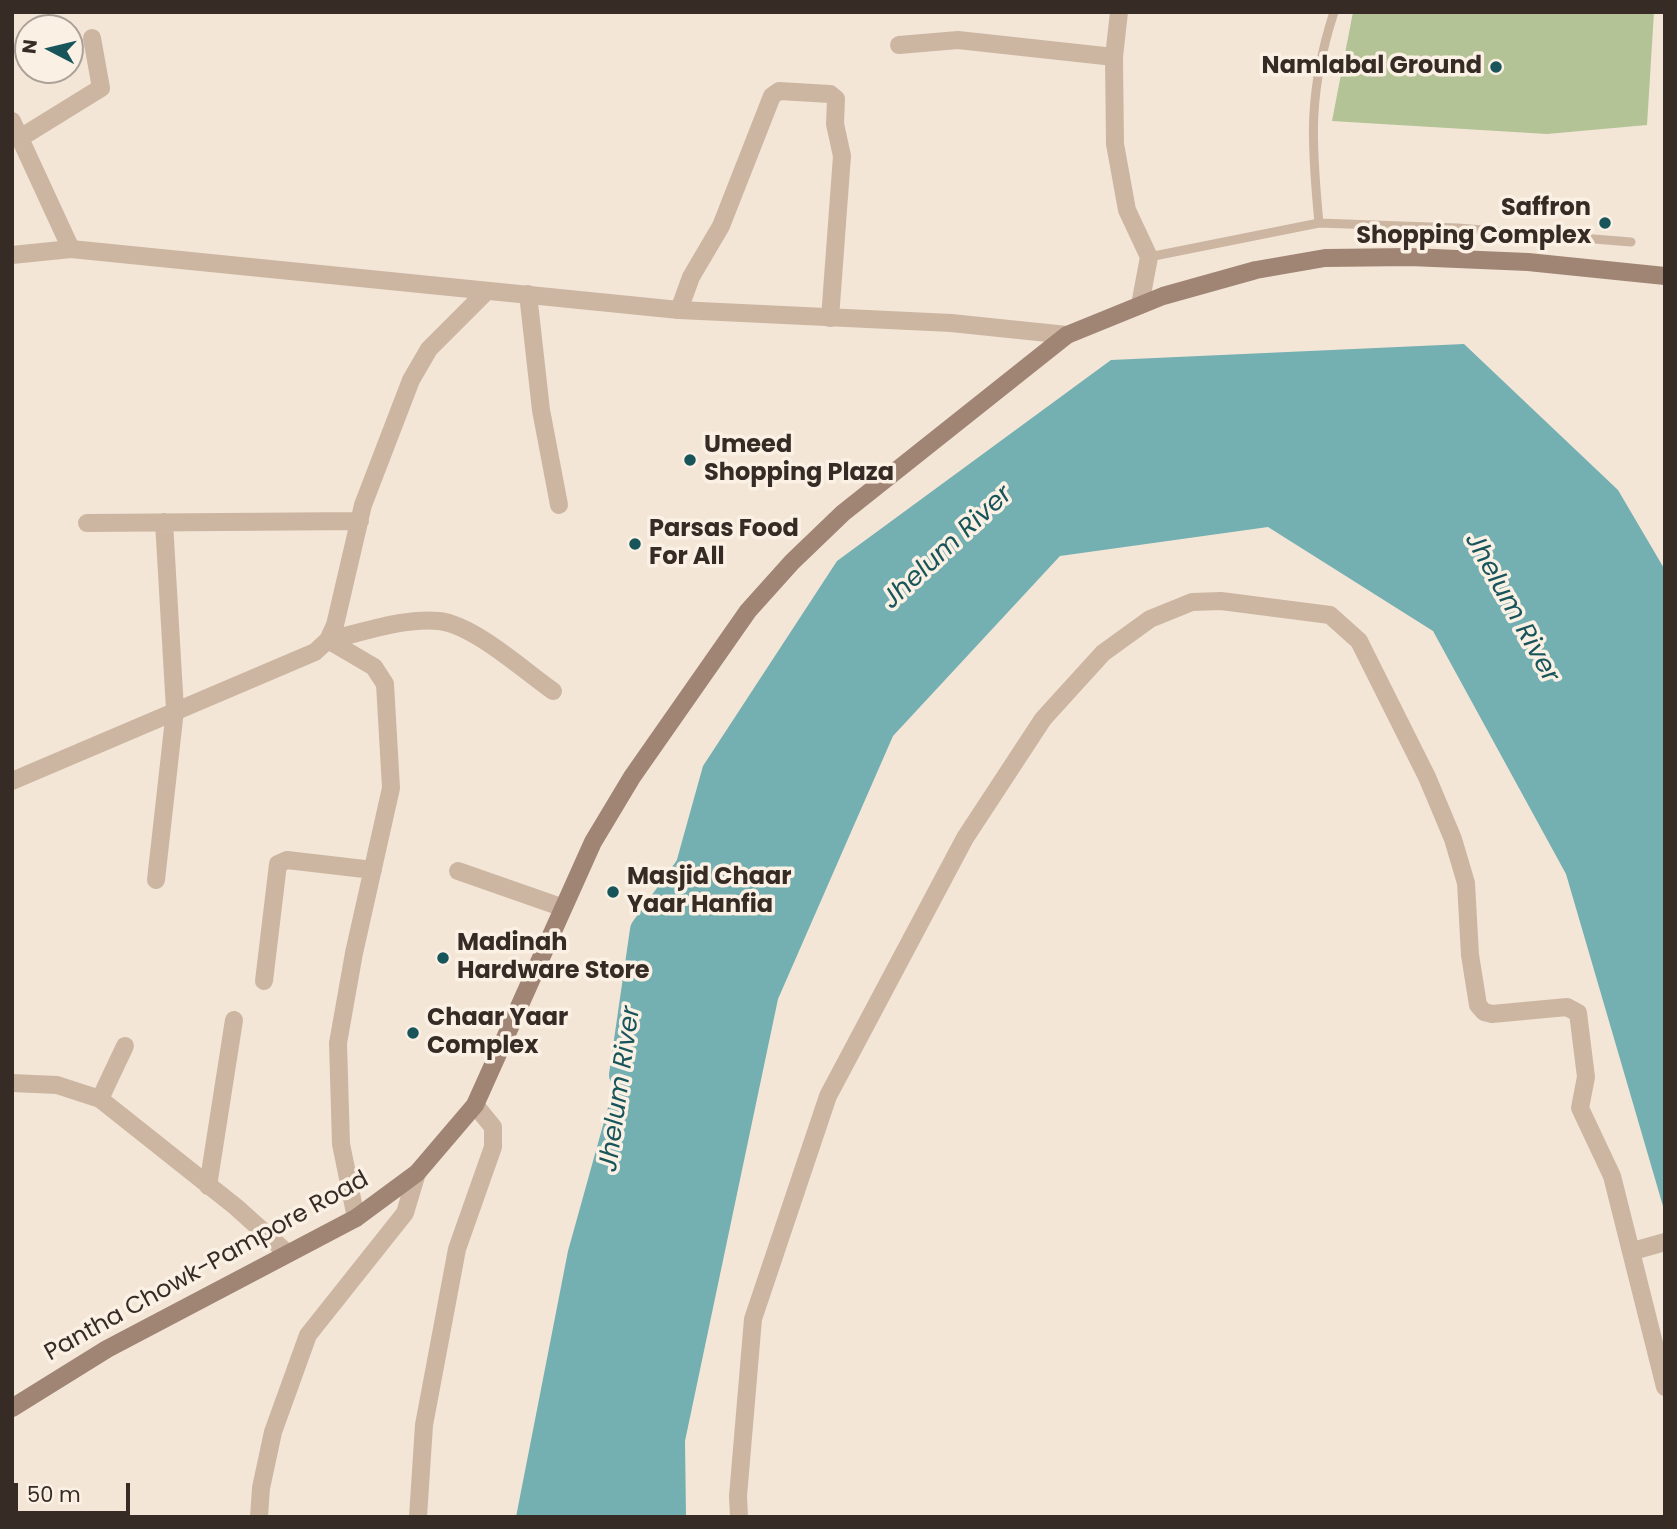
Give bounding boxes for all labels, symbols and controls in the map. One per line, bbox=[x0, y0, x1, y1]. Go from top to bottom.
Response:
north arrow bbox=[14, 14, 84, 84]
text: N bbox=[15, 38, 44, 55]
place label: Namlabal Ground bbox=[1262, 53, 1482, 81]
marker: Namlabal Ground bbox=[1488, 59, 1504, 75]
place label: Saffron Shopping Complex bbox=[1356, 195, 1591, 251]
marker: Saffron Shopping Complex bbox=[1597, 215, 1613, 231]
place label: Umeed Shopping Plaza bbox=[704, 432, 894, 488]
marker: Umeed Shopping Plaza bbox=[682, 452, 698, 468]
water label: Jhelum River bbox=[876, 480, 1020, 616]
place label: Parsas Food For All bbox=[649, 516, 799, 572]
water label: Jhelum River bbox=[1457, 528, 1565, 688]
marker: Parsas Food For All bbox=[627, 536, 643, 552]
place label: Masjid Chaar Yaar Hanfia bbox=[627, 864, 792, 920]
marker: Masjid Chaar Yaar Hanfia bbox=[605, 884, 621, 900]
place label: Madinah Hardware Store bbox=[457, 930, 649, 986]
marker: Madinah Hardware Store bbox=[435, 950, 451, 966]
water label: Jhelum River bbox=[594, 1004, 648, 1174]
place label: Chaar Yaar Complex bbox=[427, 1005, 568, 1061]
marker: Chaar Yaar Complex bbox=[405, 1025, 421, 1041]
street label: Pantha Chowk-Pampore Road bbox=[40, 1166, 374, 1368]
scale bar bbox=[18, 1470, 133, 1514]
text: 50 m bbox=[27, 1480, 81, 1509]

